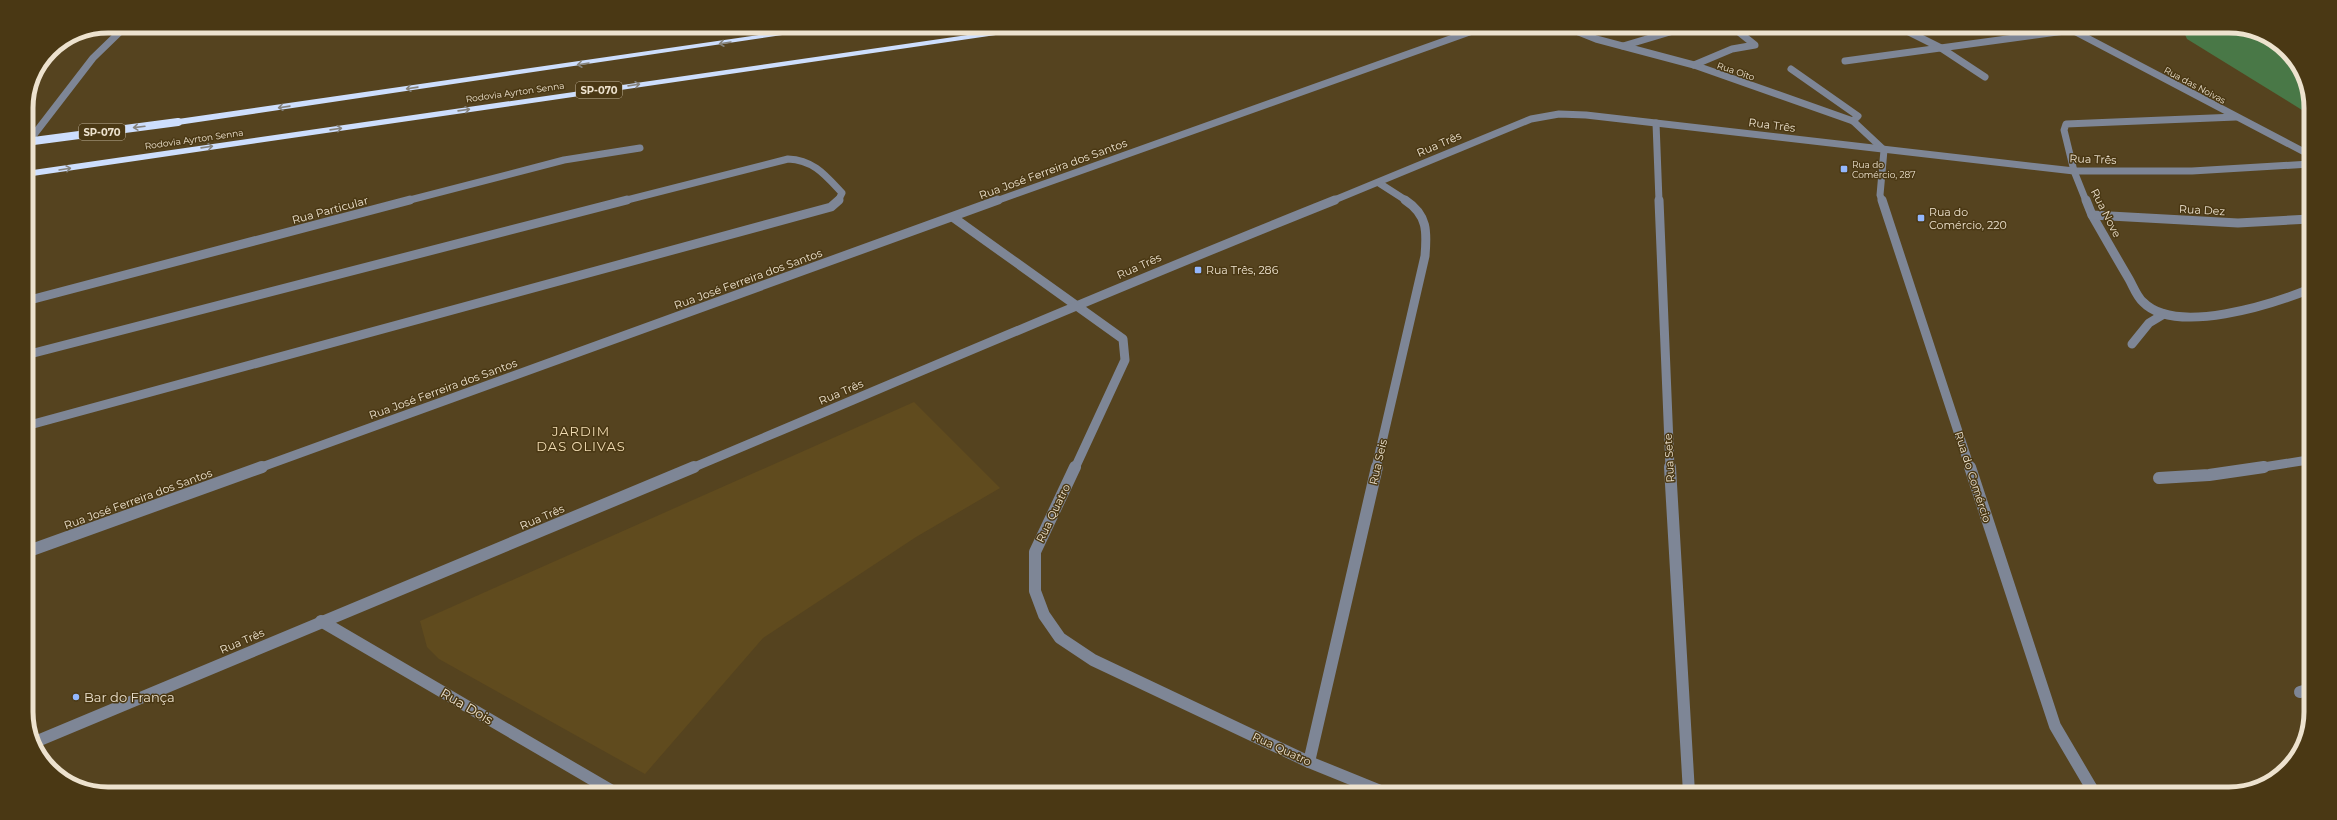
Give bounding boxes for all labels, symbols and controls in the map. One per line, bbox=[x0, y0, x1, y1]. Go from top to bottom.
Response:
one-way arrow bbox=[719, 39, 732, 47]
street label: Rua Oito bbox=[1716, 59, 1757, 83]
one-way arrow bbox=[576, 60, 589, 68]
street label: Rua das Noivas bbox=[2162, 64, 2228, 106]
street label: Rodovia Ayrton Senna bbox=[465, 80, 565, 104]
one-way arrow bbox=[628, 81, 641, 89]
road number: SP-070 bbox=[576, 82, 622, 98]
one-way arrow bbox=[406, 84, 419, 92]
one-way arrow bbox=[278, 103, 291, 111]
one-way arrow bbox=[457, 106, 470, 114]
street label: Rua Três bbox=[1748, 115, 1797, 135]
one-way arrow bbox=[133, 123, 146, 131]
road number: SP-070 bbox=[79, 124, 125, 140]
one-way arrow bbox=[329, 125, 342, 133]
street label: Rodovia Ayrton Senna bbox=[144, 127, 244, 151]
street label: Rua Três bbox=[1415, 128, 1464, 160]
street label: Rua José Ferreira dos Santos bbox=[977, 135, 1130, 202]
one-way arrow bbox=[200, 143, 213, 151]
street label: Rua Três bbox=[2069, 151, 2117, 167]
place label: Rua do Comércio, 287 bbox=[1852, 159, 1916, 180]
marker: Rua do Comércio, 287 bbox=[1839, 164, 1849, 174]
one-way arrow bbox=[58, 165, 71, 173]
street label: Rua Nove bbox=[2088, 186, 2124, 240]
street label: Rua Particular bbox=[290, 193, 370, 227]
street label: Rua Dez bbox=[2179, 202, 2226, 218]
place label: Rua do Comércio, 220 bbox=[1929, 205, 2007, 232]
marker: Rua do Comércio, 220 bbox=[1916, 213, 1926, 223]
street label: Rua José Ferreira dos Santos bbox=[672, 245, 825, 312]
street label: Rua Três bbox=[1115, 250, 1164, 282]
place label: Rua Três, 286 bbox=[1206, 263, 1279, 277]
marker: Rua Três, 286 bbox=[1193, 265, 1203, 275]
street label: Rua José Ferreira dos Santos bbox=[367, 355, 520, 422]
street label: Rua Três bbox=[817, 376, 866, 408]
district label: JARDIM DAS OLIVAS bbox=[536, 423, 626, 454]
street label: Rua do Comércio bbox=[1952, 430, 1994, 524]
street label: Rua Sete bbox=[1661, 433, 1677, 483]
street label: Rua Seis bbox=[1366, 437, 1390, 486]
street label: Rua José Ferreira dos Santos bbox=[62, 465, 215, 532]
street label: Rua Quatro bbox=[1033, 481, 1073, 545]
street label: Rua Três bbox=[518, 501, 567, 533]
street label: Rua Três bbox=[218, 625, 267, 657]
street label: Rua Dois bbox=[438, 685, 496, 727]
place label: Bar do França bbox=[84, 689, 175, 705]
marker: Bar do França bbox=[71, 692, 81, 702]
street label: Rua Quatro bbox=[1250, 729, 1314, 769]

